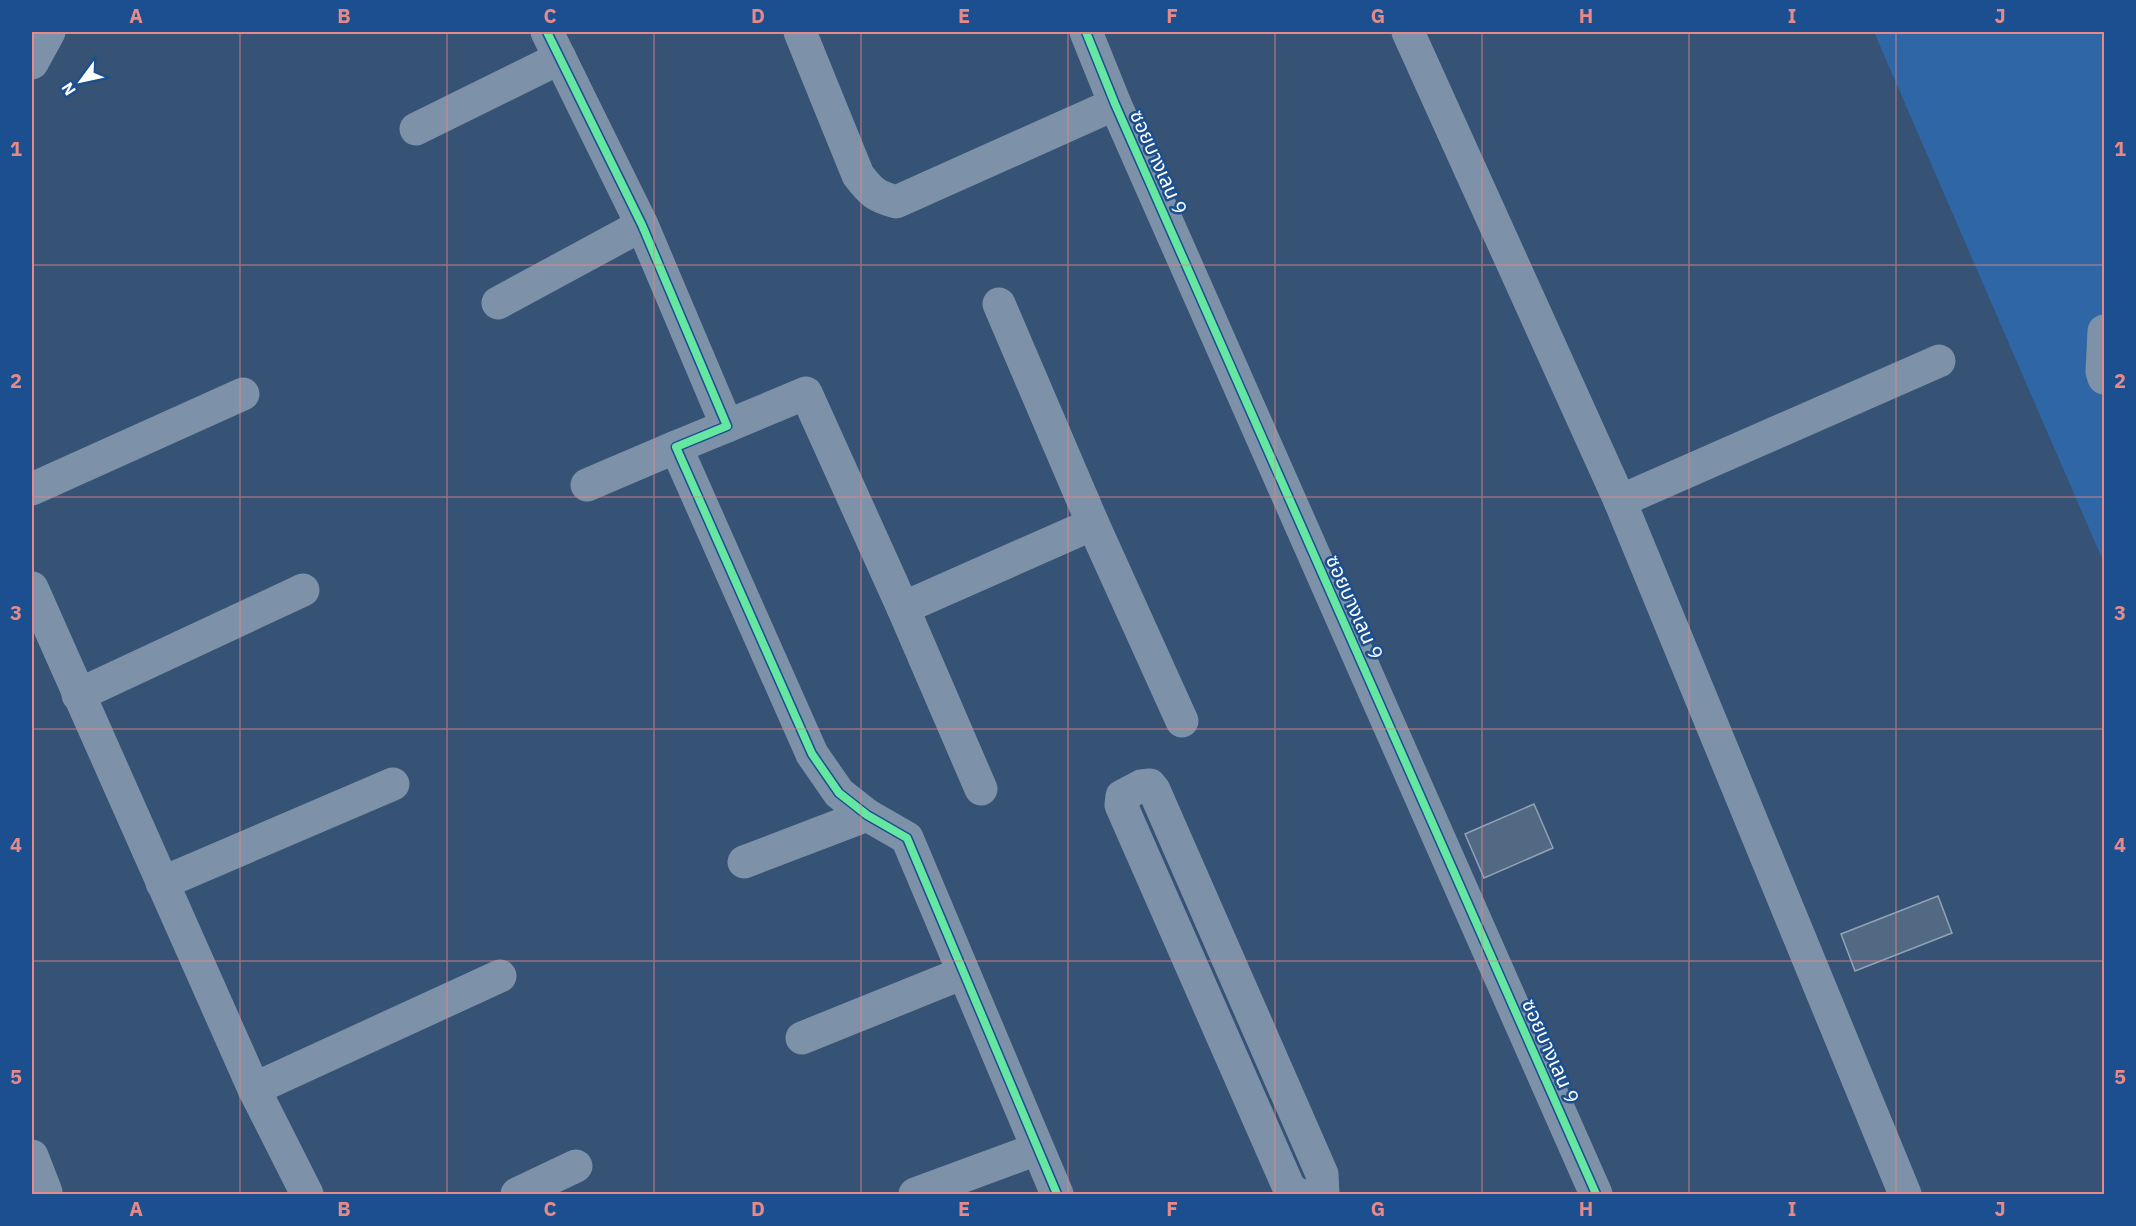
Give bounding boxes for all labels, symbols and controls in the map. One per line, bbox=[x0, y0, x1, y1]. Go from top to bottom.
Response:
text: A bbox=[129, 2, 143, 29]
text: B bbox=[337, 2, 351, 29]
text: C bbox=[543, 2, 557, 29]
text: D bbox=[751, 2, 765, 29]
text: E bbox=[958, 2, 970, 29]
text: F bbox=[1166, 2, 1178, 29]
text: G bbox=[1371, 2, 1385, 29]
text: H bbox=[1579, 2, 1593, 29]
text: I bbox=[1788, 2, 1796, 29]
text: J bbox=[1994, 2, 2006, 29]
north arrow bbox=[51, 51, 111, 111]
text: N bbox=[57, 79, 80, 99]
street label: ซอยบางเลน 9 bbox=[1124, 106, 1194, 218]
text: 1 bbox=[10, 135, 22, 162]
text: 1 bbox=[2114, 135, 2126, 162]
text: 2 bbox=[10, 367, 22, 394]
text: 2 bbox=[2114, 367, 2126, 394]
street label: ซอยบางเลน 9 bbox=[1320, 551, 1390, 663]
text: 3 bbox=[10, 599, 22, 626]
text: 3 bbox=[2114, 599, 2126, 626]
text: 4 bbox=[10, 831, 22, 858]
text: 4 bbox=[2114, 831, 2126, 858]
street label: ซอยบางเลน 9 bbox=[1516, 995, 1586, 1107]
text: 5 bbox=[10, 1063, 22, 1090]
text: 5 bbox=[2114, 1063, 2126, 1090]
text: A bbox=[129, 1195, 143, 1222]
text: B bbox=[337, 1195, 351, 1222]
text: C bbox=[543, 1195, 557, 1222]
text: D bbox=[751, 1195, 765, 1222]
text: E bbox=[958, 1195, 970, 1222]
text: F bbox=[1166, 1195, 1178, 1222]
text: G bbox=[1371, 1195, 1385, 1222]
text: H bbox=[1579, 1195, 1593, 1222]
text: I bbox=[1788, 1195, 1796, 1222]
text: J bbox=[1994, 1195, 2006, 1222]

